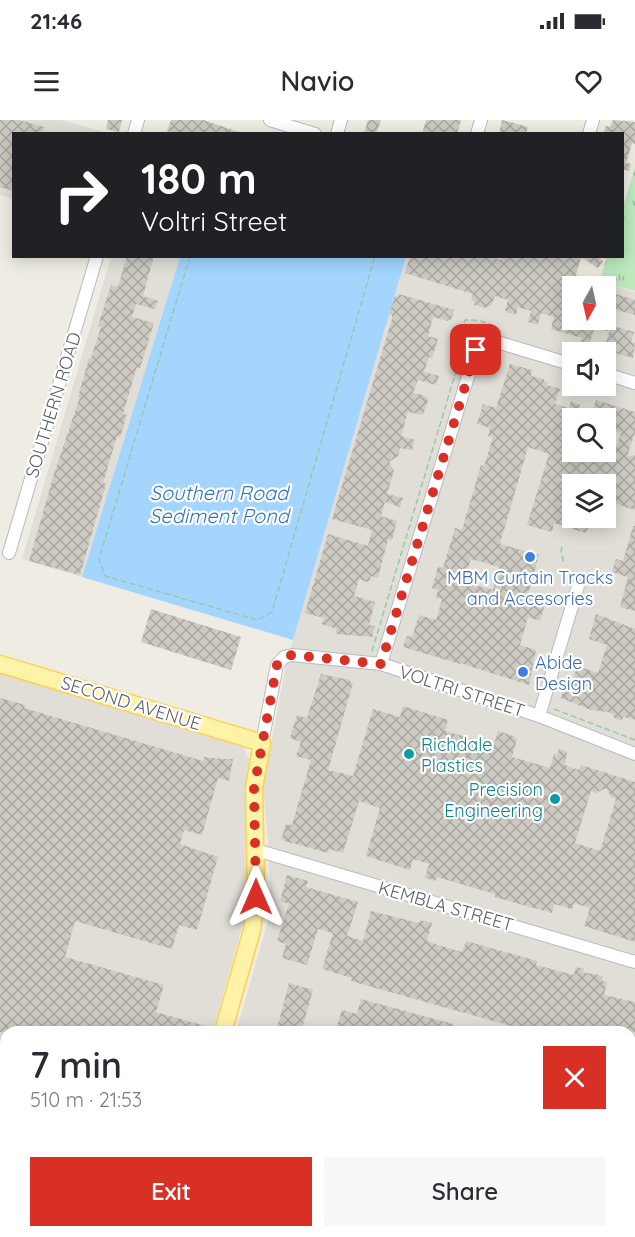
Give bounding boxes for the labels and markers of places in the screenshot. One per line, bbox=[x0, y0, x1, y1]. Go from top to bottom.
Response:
pin bbox=[450, 324, 501, 375]
marker: MBM Curtain Tracks and Accesories bbox=[523, 550, 537, 564]
place label: MBM Curtain Tracks and Accesories bbox=[447, 566, 613, 610]
place label: Abide Design bbox=[535, 651, 592, 695]
marker: Abide Design bbox=[516, 665, 530, 679]
place label: Richdale Plastics bbox=[421, 733, 492, 777]
marker: Richdale Plastics bbox=[402, 747, 416, 761]
place label: Precision Engineering bbox=[444, 778, 543, 822]
marker: Precision Engineering bbox=[548, 792, 562, 806]

